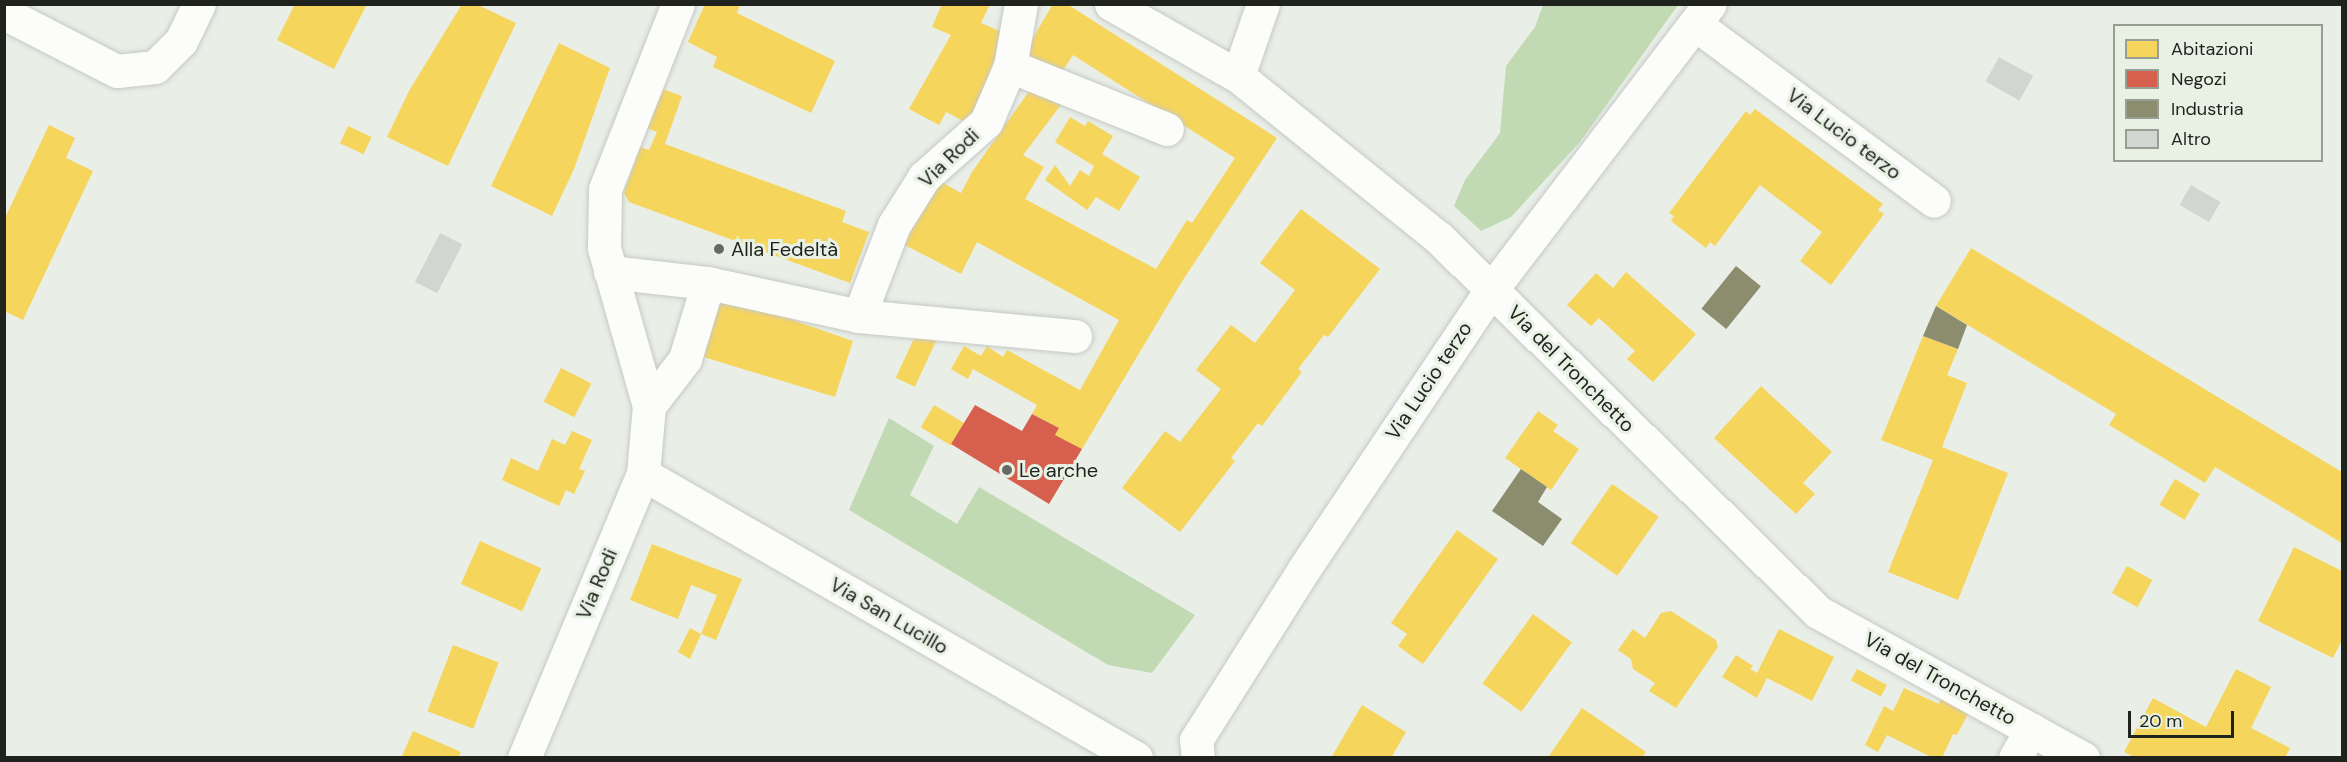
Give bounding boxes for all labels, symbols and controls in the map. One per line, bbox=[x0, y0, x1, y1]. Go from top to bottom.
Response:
legend bbox=[2113, 24, 2323, 162]
text: Abitazioni bbox=[2171, 37, 2253, 61]
text: Negozi bbox=[2171, 67, 2227, 91]
street label: Via Lucio terzo bbox=[1782, 83, 1906, 185]
text: Industria bbox=[2171, 97, 2244, 121]
street label: Via Rodi bbox=[914, 123, 984, 193]
text: Altro bbox=[2171, 127, 2211, 151]
place label: Alla Fedeltà bbox=[731, 237, 838, 261]
marker: Alla Fedeltà bbox=[712, 242, 726, 256]
street label: Via del Tronchetto bbox=[1503, 301, 1639, 437]
street label: Via Lucio terzo bbox=[1381, 317, 1477, 445]
place label: Le arche bbox=[1019, 458, 1098, 482]
marker: Le arche bbox=[1000, 463, 1014, 477]
street label: Via Rodi bbox=[571, 545, 623, 623]
street label: Via San Lucillo bbox=[826, 572, 952, 660]
street label: Via del Tronchetto bbox=[1860, 627, 2020, 731]
scale bar bbox=[2131, 699, 2238, 737]
text: 20 m bbox=[2139, 709, 2182, 733]

